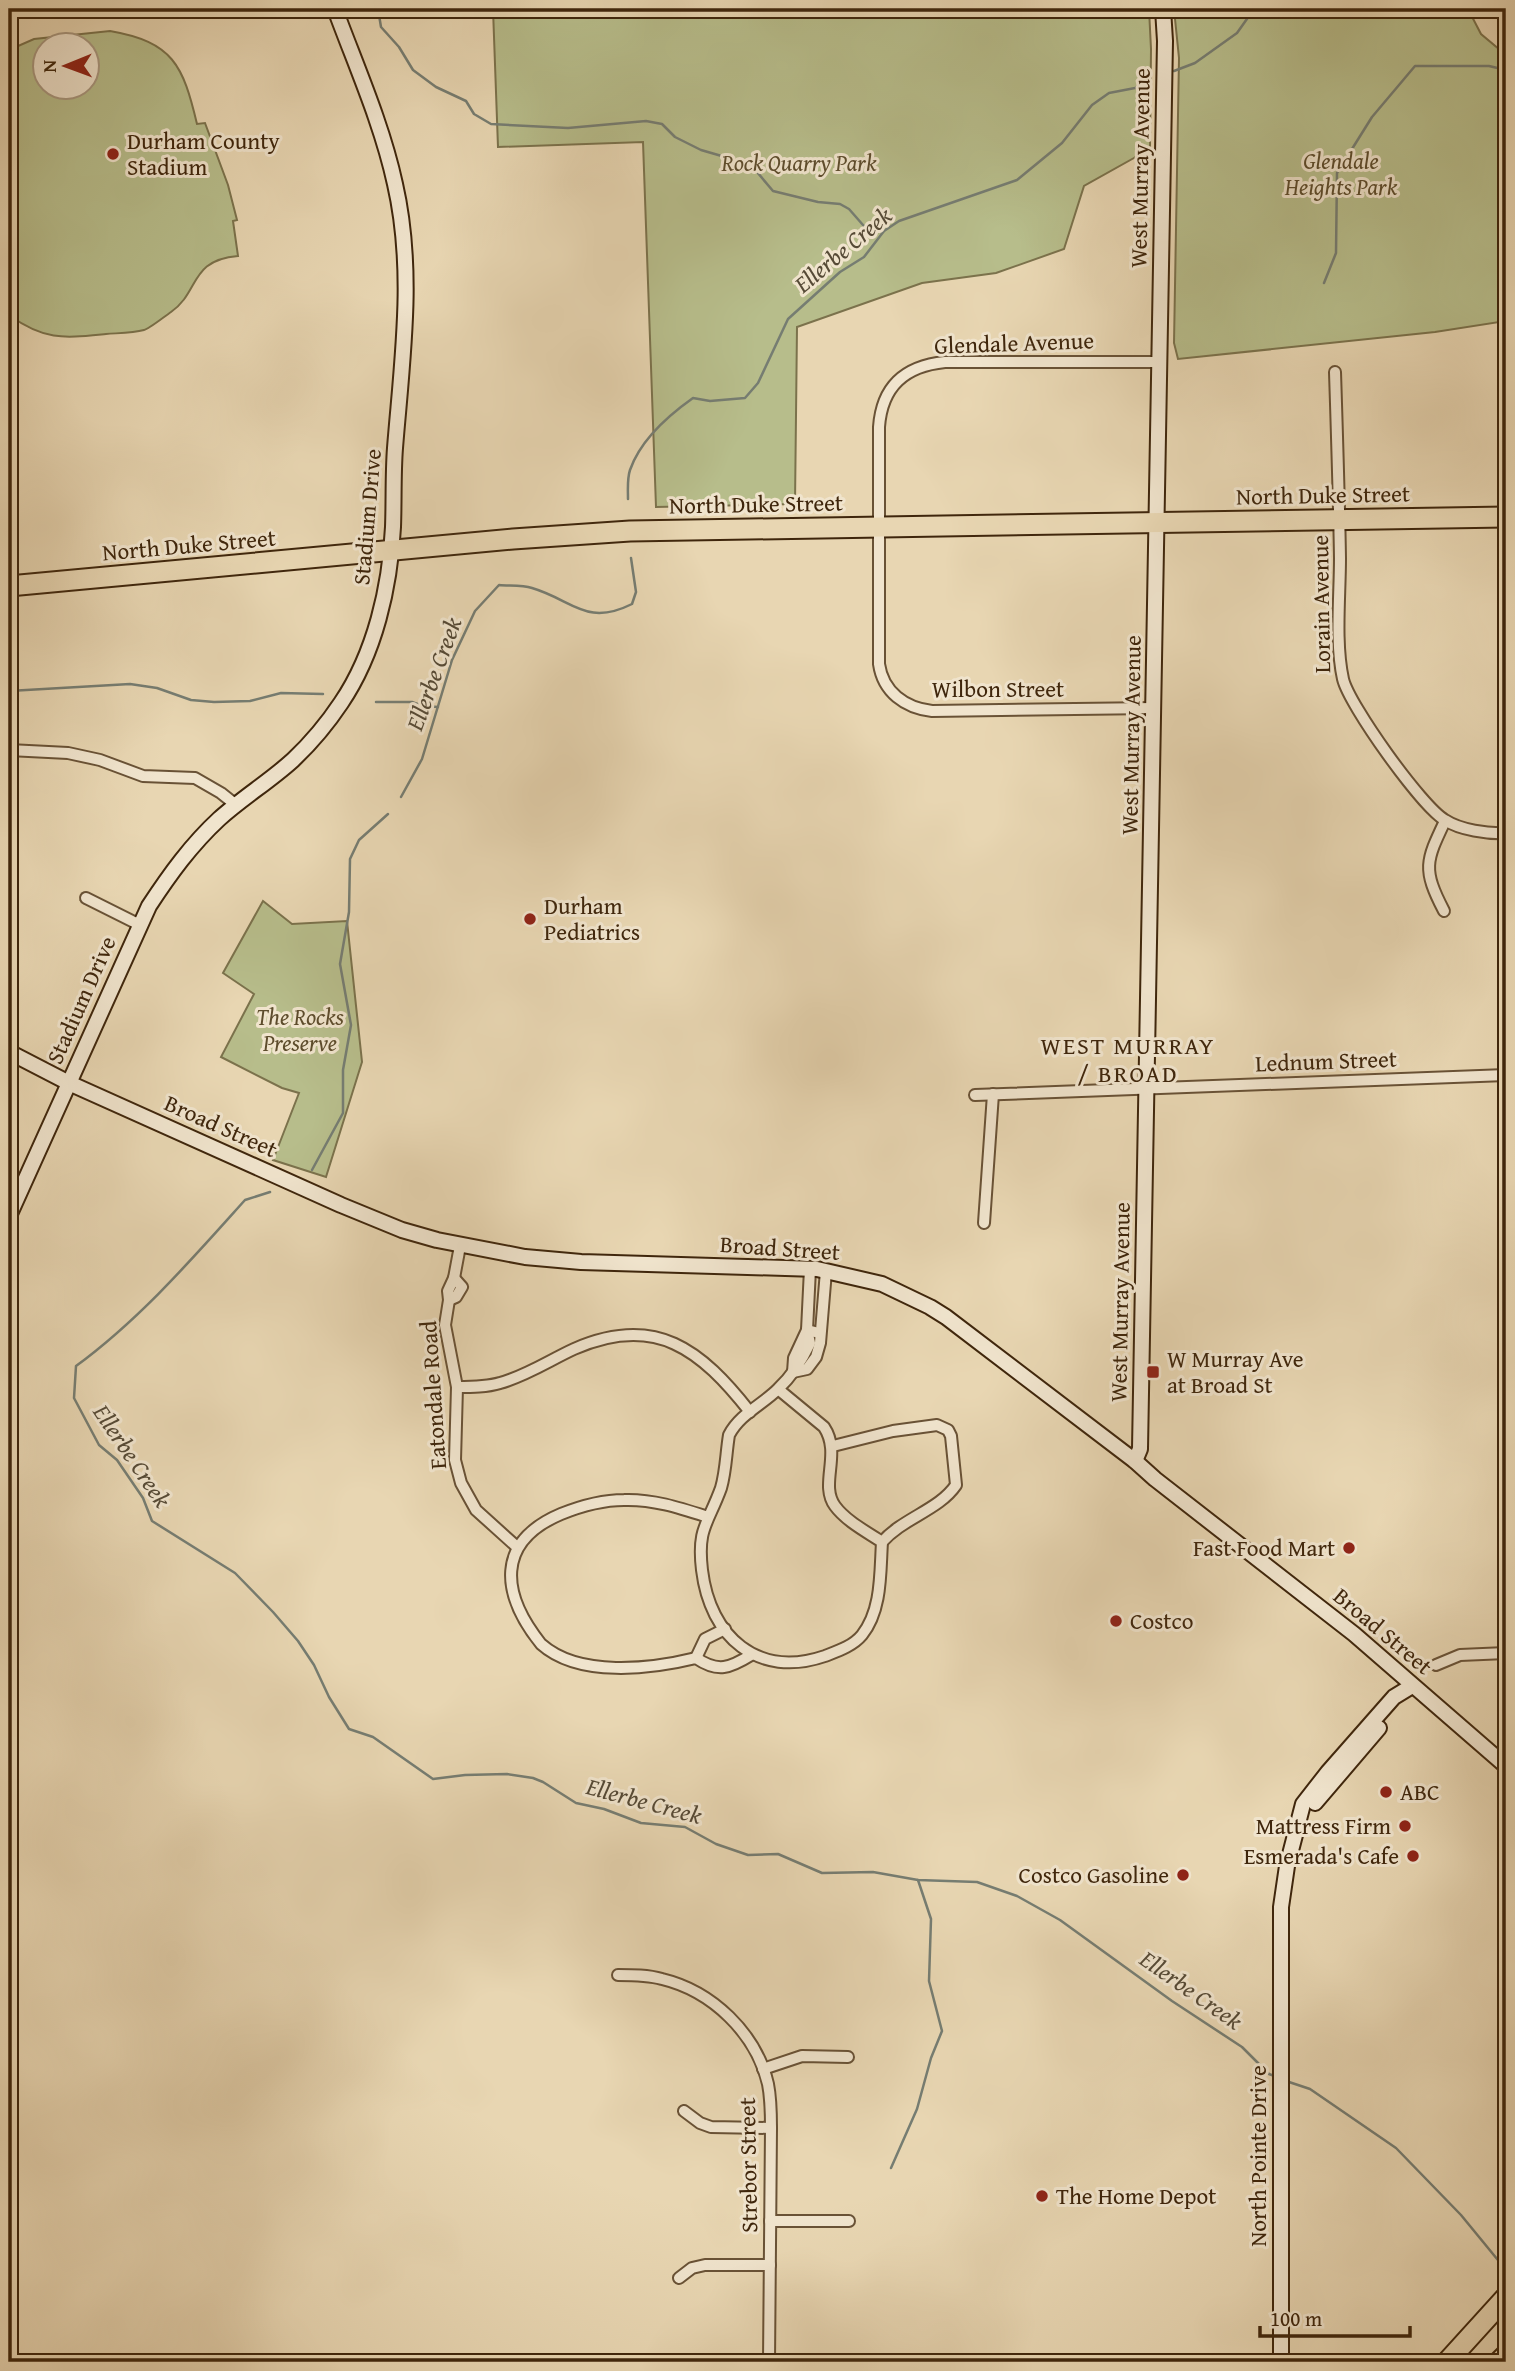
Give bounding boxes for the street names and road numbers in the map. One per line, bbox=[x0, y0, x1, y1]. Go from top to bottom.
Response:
street label: West Murray Avenue bbox=[1121, 68, 1158, 268]
street label: Glendale Avenue bbox=[934, 323, 1094, 362]
street label: Stadium Drive bbox=[344, 447, 389, 587]
street label: North Duke Street bbox=[1236, 476, 1410, 513]
street label: North Duke Street bbox=[669, 485, 843, 522]
street label: North Duke Street bbox=[101, 520, 277, 569]
street label: Lorain Avenue bbox=[1303, 535, 1338, 673]
street label: West Murray Avenue bbox=[1112, 635, 1149, 835]
street label: Wilbon Street bbox=[932, 672, 1064, 705]
street label: Stadium Drive bbox=[38, 931, 123, 1069]
street label: Lednum Street bbox=[1255, 1042, 1397, 1079]
street label: Broad Street bbox=[160, 1086, 283, 1165]
street label: West Murray Avenue bbox=[1101, 1202, 1138, 1402]
street label: Broad Street bbox=[719, 1227, 841, 1268]
street label: Eatondale Road bbox=[411, 1319, 454, 1470]
street label: Broad Street bbox=[1327, 1579, 1440, 1682]
street label: North Pointe Drive bbox=[1241, 2065, 1274, 2247]
street label: Strebor Street bbox=[730, 2097, 765, 2233]

